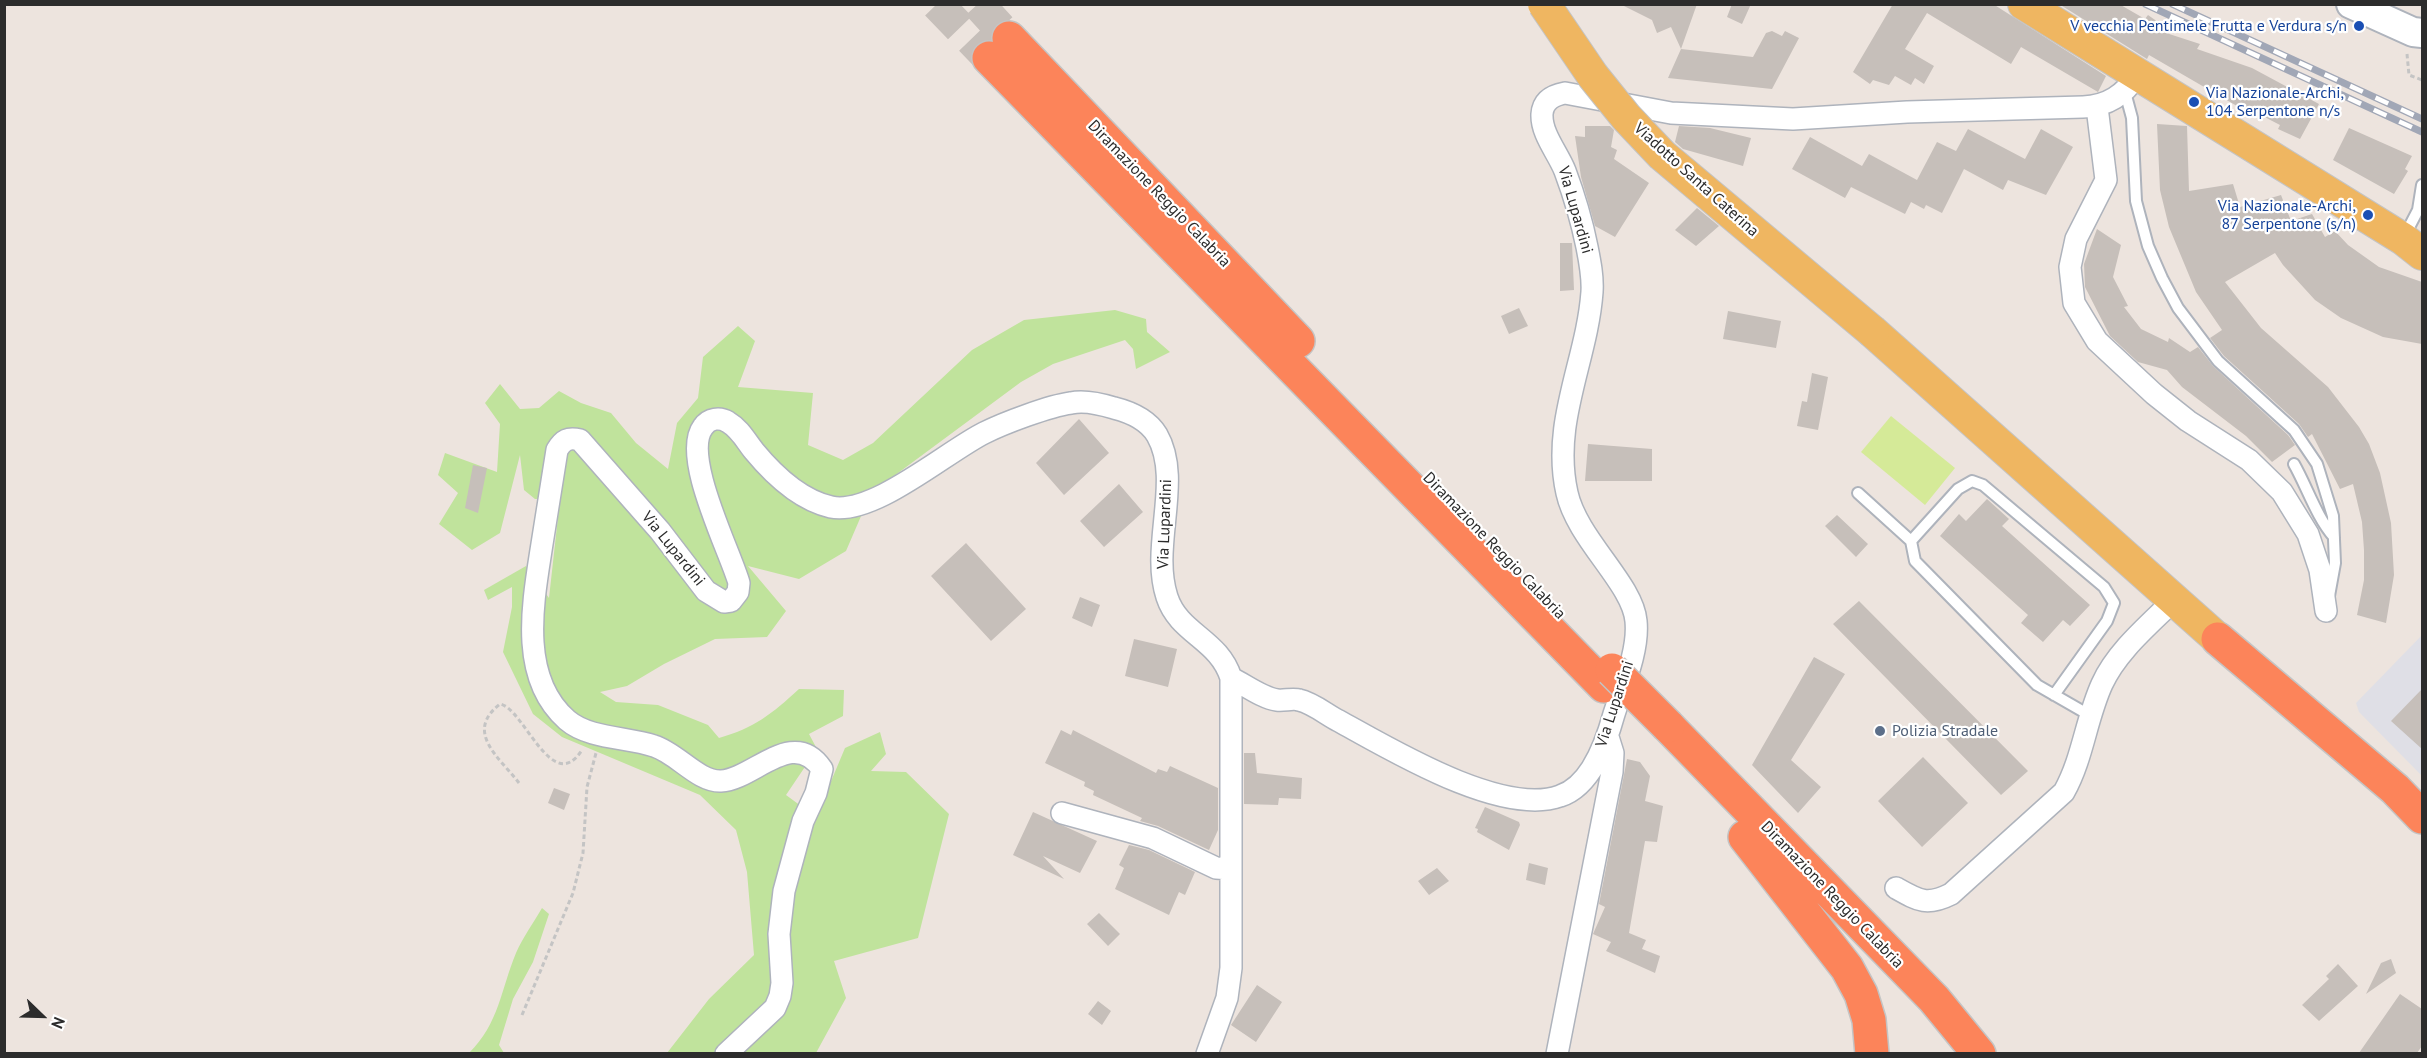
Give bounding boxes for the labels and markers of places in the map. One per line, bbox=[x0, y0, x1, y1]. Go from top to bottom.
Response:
place label: V vecchia Pentimele Frutta e Verdura s/n bbox=[2070, 16, 2347, 36]
marker: V vecchia Pentimele Frutta e Verdura s/n bbox=[2352, 19, 2366, 33]
place label: Via Nazionale-Archi, 104 Serpentone n/s bbox=[2206, 83, 2344, 121]
marker: Via Nazionale-Archi, 104 Serpentone n/s bbox=[2187, 95, 2201, 109]
place label: Via Nazionale-Archi, 87 Serpentone (s/n) bbox=[2218, 196, 2356, 234]
marker: Via Nazionale-Archi, 87 Serpentone (s/n) bbox=[2361, 208, 2375, 222]
place label: Polizia Stradale bbox=[1892, 721, 1998, 741]
marker: Polizia Stradale bbox=[1873, 724, 1887, 738]

